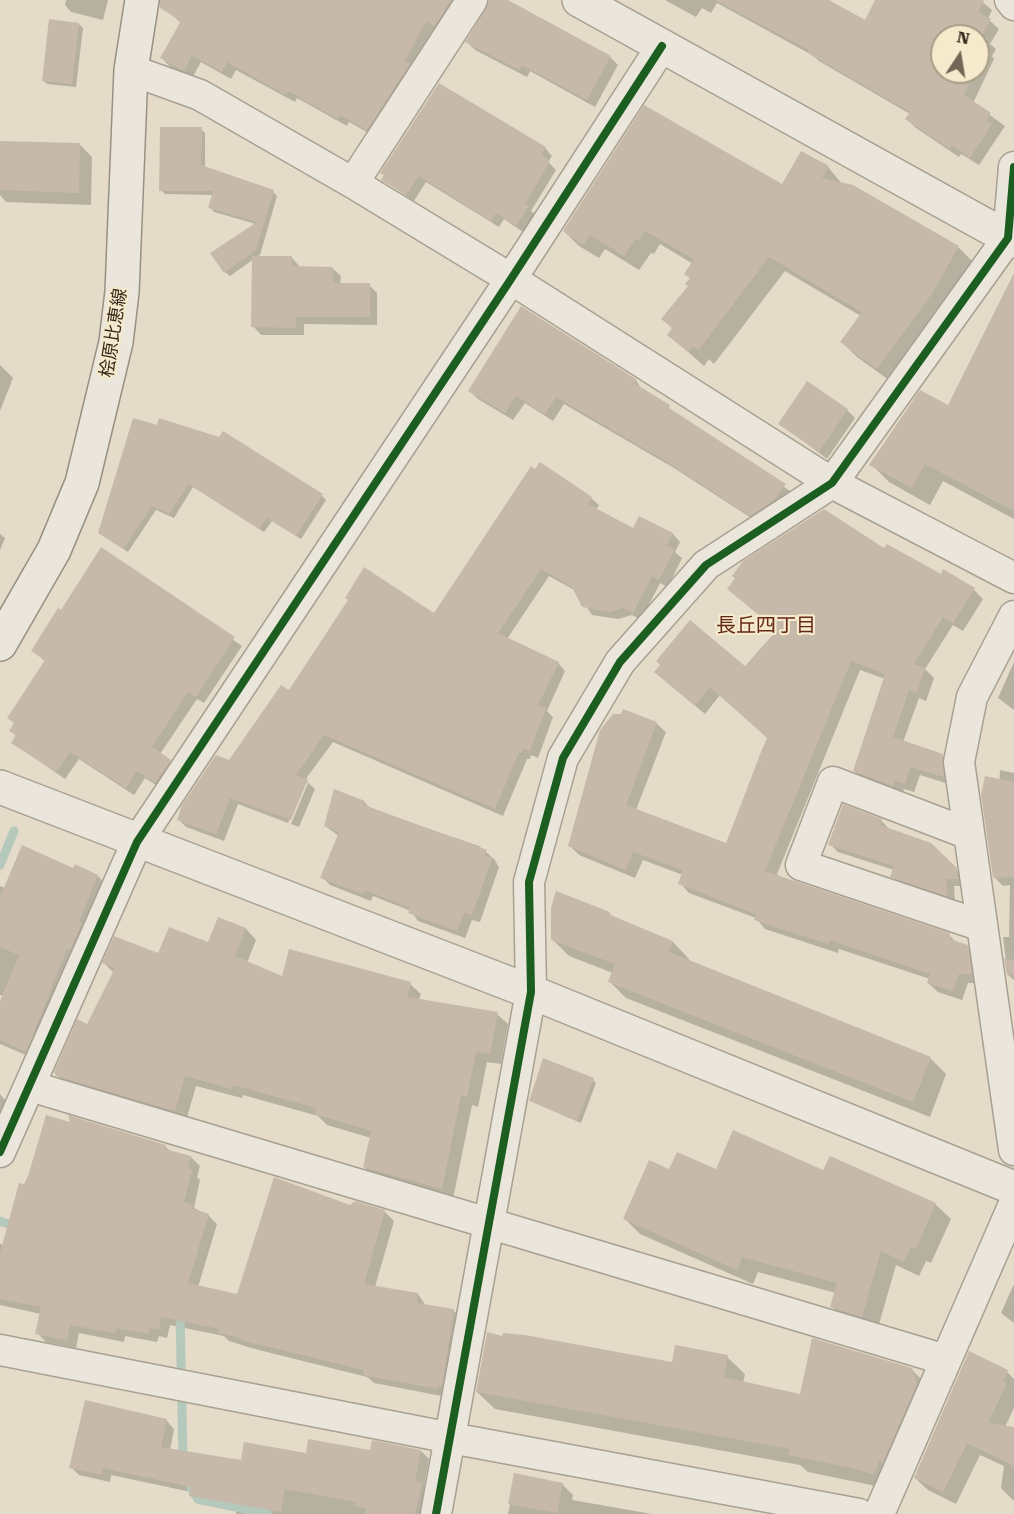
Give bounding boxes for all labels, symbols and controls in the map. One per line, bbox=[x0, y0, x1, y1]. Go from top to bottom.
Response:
north arrow bbox=[930, 24, 990, 84]
text: N bbox=[955, 27, 971, 48]
street label: 桧原比恵線 bbox=[96, 287, 132, 379]
district label: 長丘四丁目 bbox=[716, 614, 816, 638]

